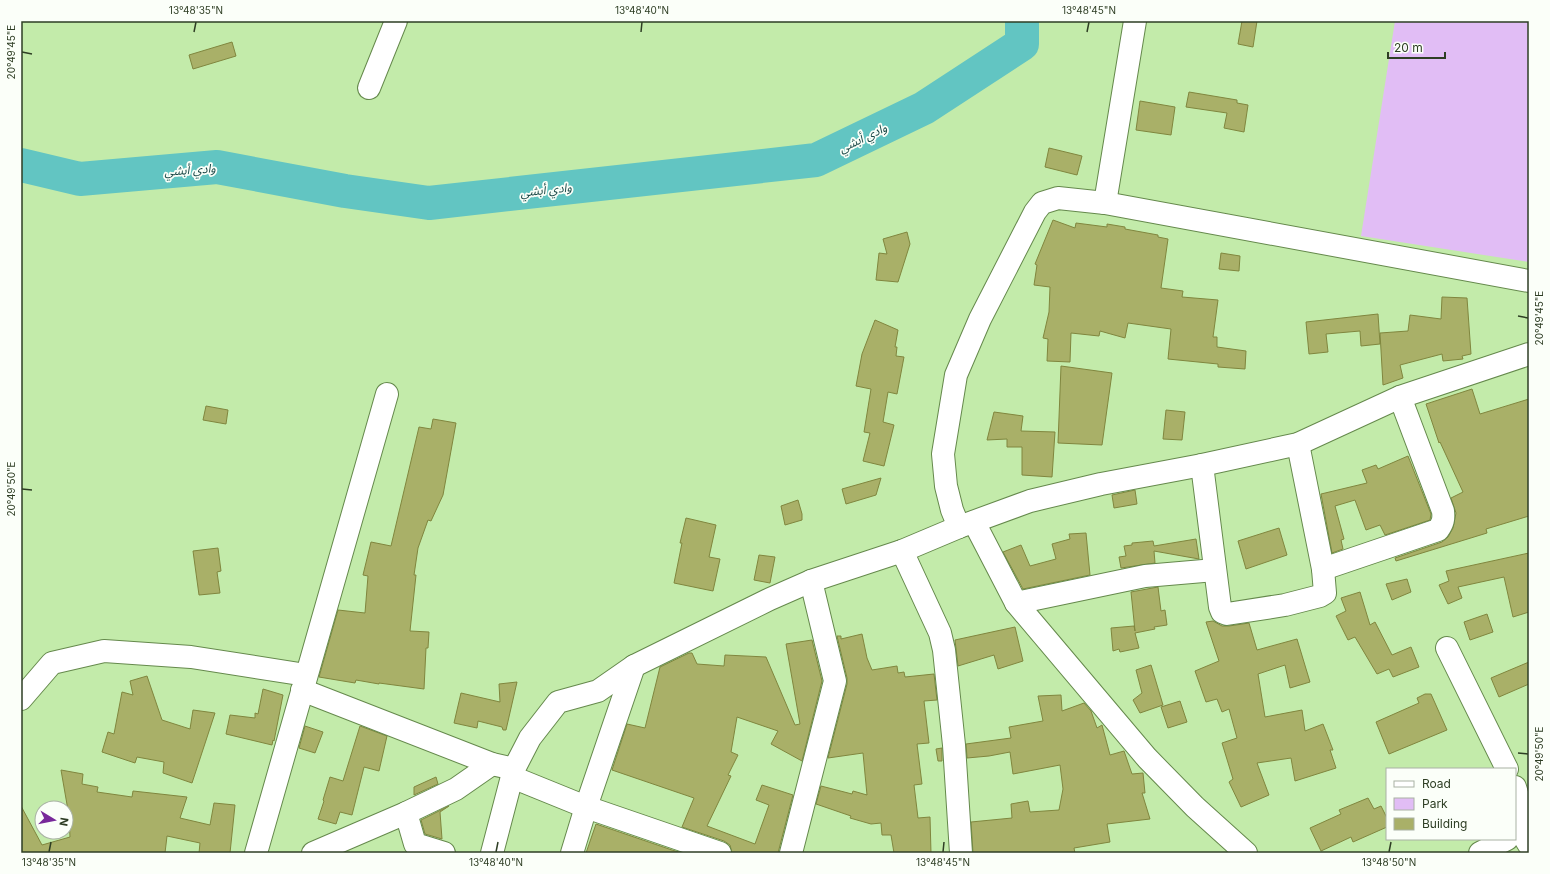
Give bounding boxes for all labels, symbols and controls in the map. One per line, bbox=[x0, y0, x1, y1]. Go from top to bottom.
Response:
text: 13°48'35"N bbox=[169, 4, 223, 16]
text: 13°48'40"N bbox=[615, 4, 669, 16]
text: 13°48'45"N bbox=[1062, 4, 1116, 16]
text: 20°49'45"E bbox=[5, 25, 17, 79]
scale bar bbox=[1388, 34, 1445, 60]
text: 20 m bbox=[1394, 40, 1423, 55]
water label: وادي أبشي bbox=[836, 119, 891, 158]
water label: وادي أبشي bbox=[164, 160, 217, 182]
water label: وادي أبشي bbox=[520, 179, 573, 202]
text: 20°49'45"E bbox=[1533, 291, 1545, 345]
text: 20°49'50"E bbox=[5, 461, 17, 517]
text: 20°49'50"E bbox=[1533, 726, 1545, 782]
legend bbox=[1386, 768, 1516, 840]
text: Road bbox=[1422, 776, 1451, 791]
text: Park bbox=[1422, 796, 1448, 811]
north arrow bbox=[34, 800, 74, 840]
text: N bbox=[56, 816, 71, 827]
text: Building bbox=[1422, 816, 1467, 831]
text: 13°48'35"N bbox=[22, 856, 76, 868]
text: 13°48'40"N bbox=[469, 856, 523, 868]
text: 13°48'45"N bbox=[916, 856, 970, 868]
text: 13°48'50"N bbox=[1362, 856, 1416, 868]

